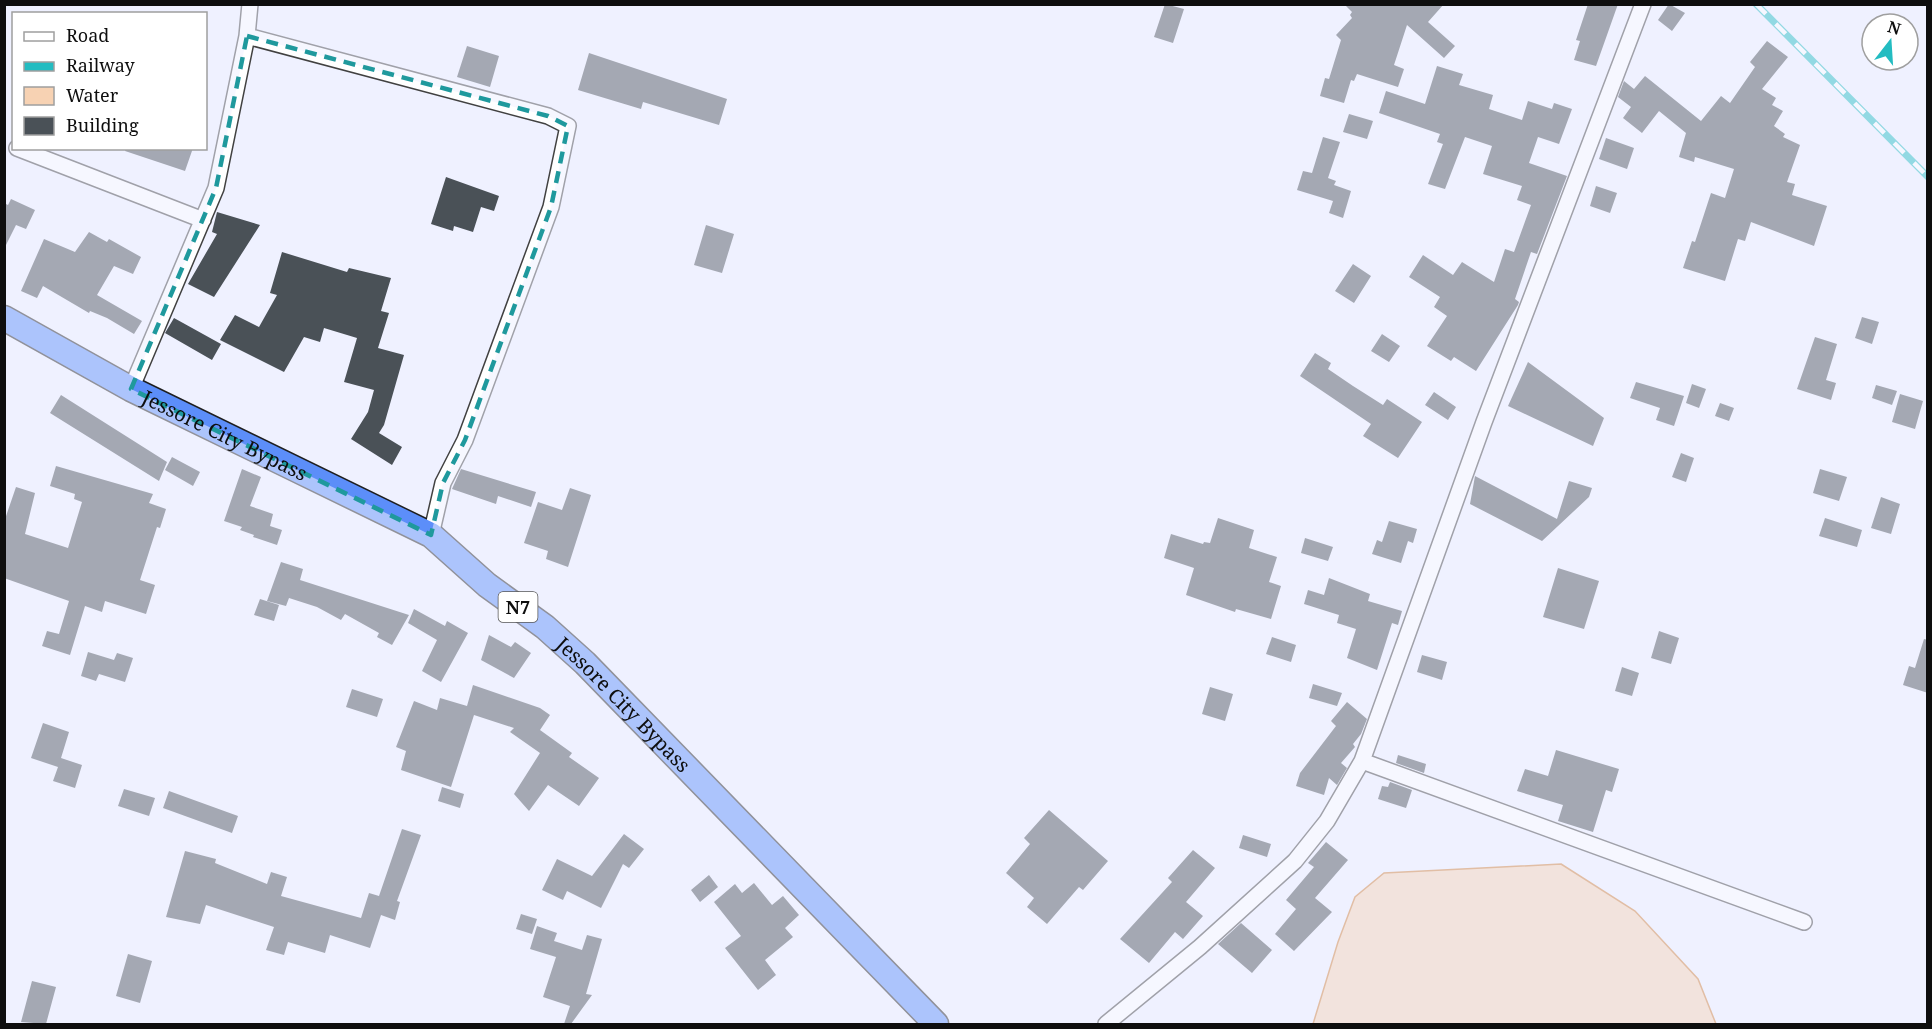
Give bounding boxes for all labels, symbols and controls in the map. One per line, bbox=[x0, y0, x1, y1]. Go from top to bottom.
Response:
legend bbox=[12, 12, 207, 150]
north arrow bbox=[1860, 12, 1920, 72]
text: N bbox=[1885, 15, 1904, 40]
text: Road bbox=[66, 23, 109, 47]
text: Railway bbox=[66, 53, 136, 77]
text: Water bbox=[66, 83, 119, 107]
text: Building bbox=[66, 113, 139, 137]
street label: Jessore City Bypass bbox=[137, 383, 312, 486]
road number: N7 bbox=[498, 592, 538, 622]
street label: Jessore City Bypass bbox=[550, 630, 697, 778]

